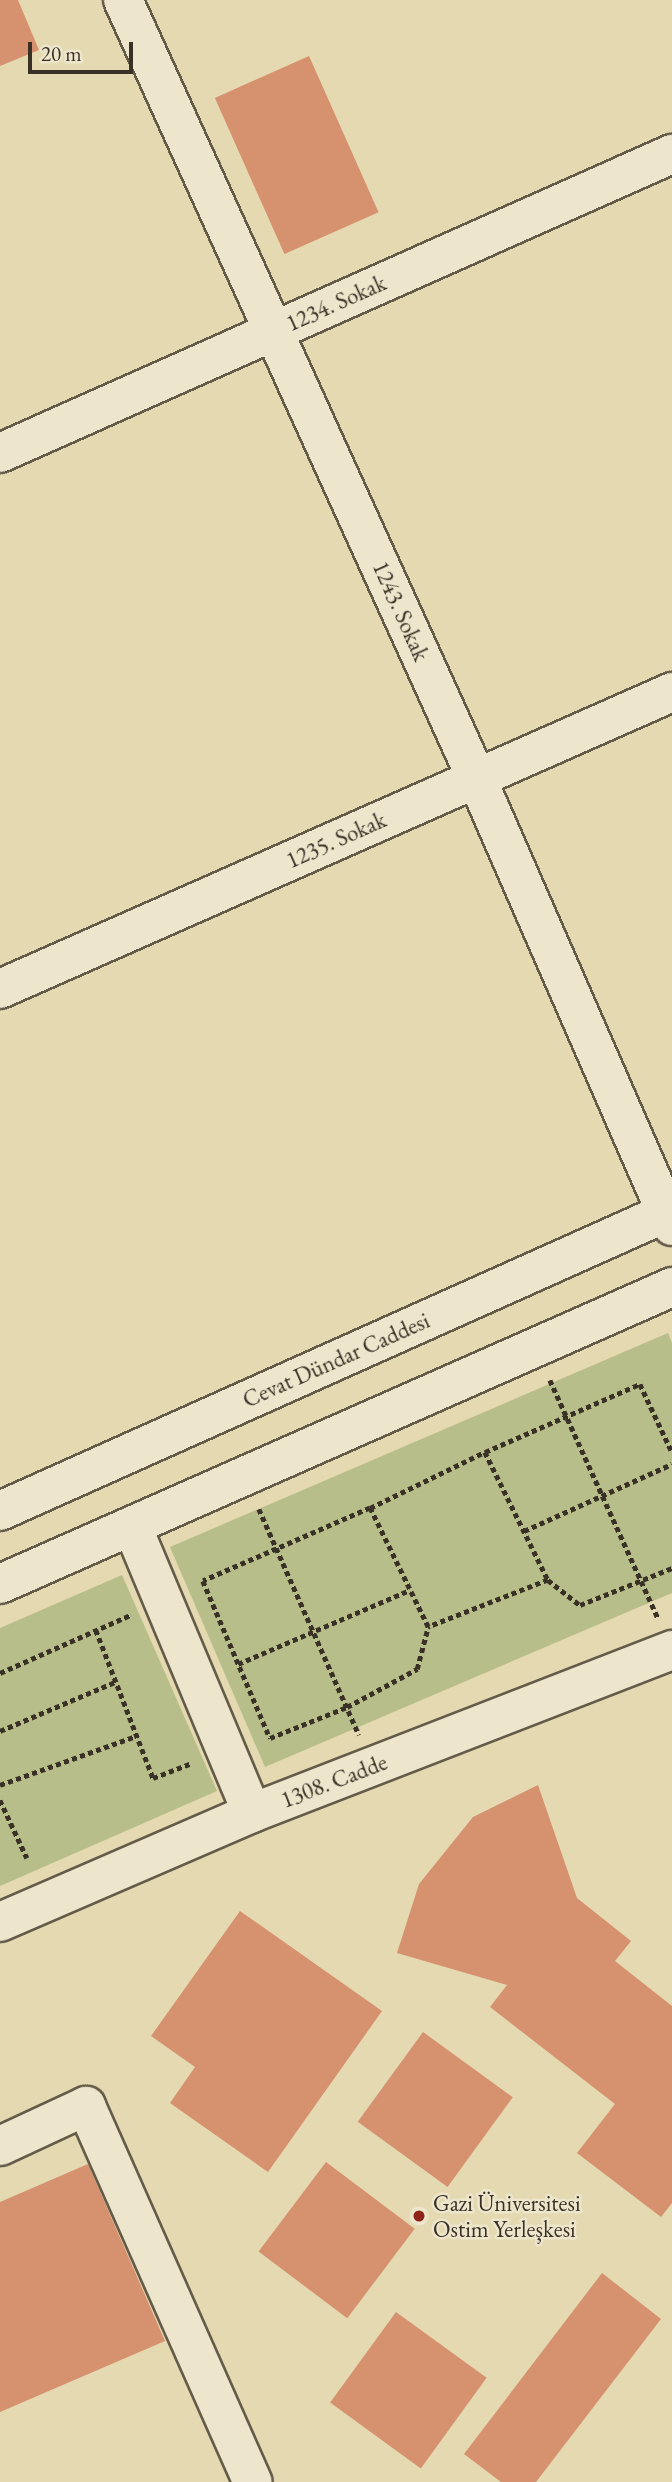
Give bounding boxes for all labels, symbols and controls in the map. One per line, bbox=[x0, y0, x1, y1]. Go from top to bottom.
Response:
scale bar bbox=[32, 28, 136, 72]
text: 20 m bbox=[41, 40, 82, 67]
street label: 1234. Sokak bbox=[282, 269, 390, 337]
street label: 1243. Sokak bbox=[367, 557, 435, 665]
street label: 1235. Sokak bbox=[282, 806, 390, 874]
street label: Cevat Dündar Caddesi bbox=[238, 1306, 434, 1414]
street label: 1308. Cadde bbox=[277, 1748, 391, 1814]
place label: Gazi Üniversitesi Ostim Yerleşkesi bbox=[433, 2189, 581, 2243]
marker: Gazi Üniversitesi Ostim Yerleşkesi bbox=[411, 2208, 427, 2224]

